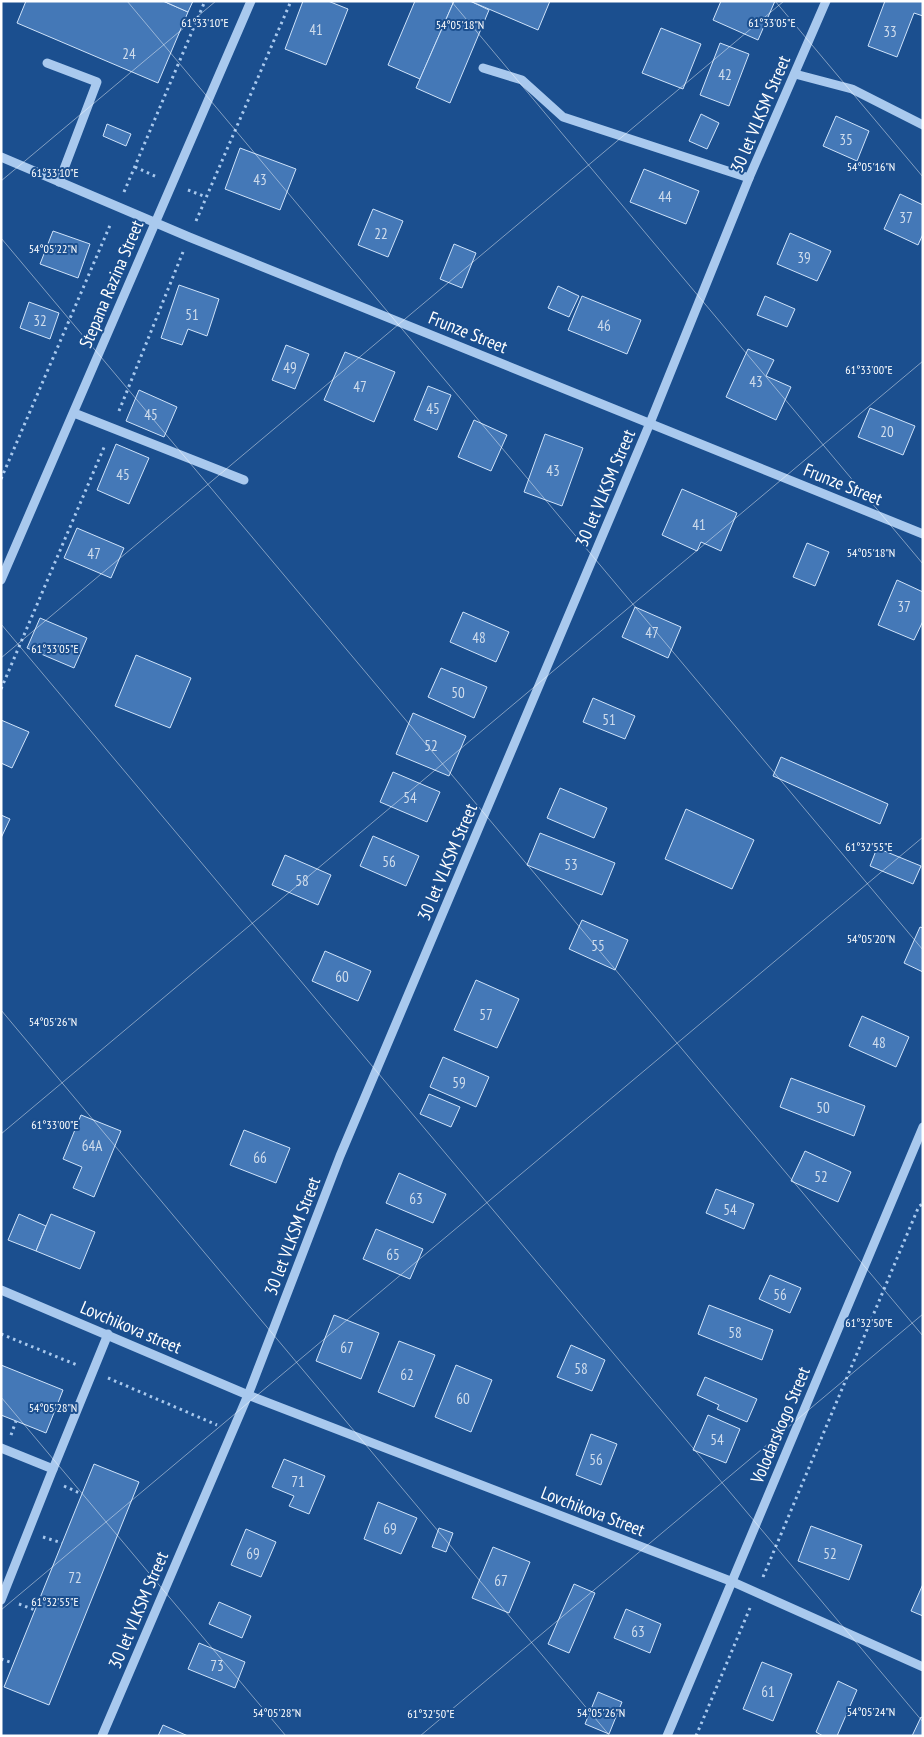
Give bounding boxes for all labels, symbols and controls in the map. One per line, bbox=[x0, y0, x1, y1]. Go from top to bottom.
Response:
text: 61°33'10"E bbox=[181, 15, 229, 30]
text: 61°33'05"E bbox=[748, 15, 796, 30]
text: 54°05'18"N bbox=[436, 17, 484, 32]
house number: 41 bbox=[309, 20, 323, 39]
house number: 33 bbox=[883, 22, 897, 41]
house number: 24 bbox=[122, 44, 136, 63]
street label: 30 let VLKSM Street bbox=[725, 52, 795, 176]
house number: 42 bbox=[718, 65, 732, 84]
house number: 35 bbox=[839, 130, 853, 149]
text: 54°05'16"N bbox=[847, 159, 895, 174]
text: 61°33'10"E bbox=[31, 165, 79, 180]
house number: 43 bbox=[253, 170, 267, 189]
house number: 44 bbox=[658, 187, 672, 206]
house number: 37 bbox=[899, 208, 913, 227]
street label: Stepana Razina Street bbox=[74, 217, 148, 351]
house number: 22 bbox=[374, 224, 388, 243]
text: 54°05'22"N bbox=[29, 241, 77, 256]
house number: 39 bbox=[797, 248, 811, 267]
house number: 51 bbox=[185, 305, 199, 324]
street label: Frunze Street bbox=[425, 306, 511, 358]
house number: 32 bbox=[33, 311, 47, 330]
house number: 46 bbox=[597, 316, 611, 335]
house number: 49 bbox=[283, 358, 297, 377]
text: 61°33'00"E bbox=[845, 362, 893, 377]
house number: 43 bbox=[749, 372, 763, 391]
house number: 47 bbox=[353, 377, 367, 396]
house number: 45 bbox=[426, 399, 440, 418]
house number: 45 bbox=[144, 405, 158, 424]
house number: 20 bbox=[880, 422, 894, 441]
street label: 30 let VLKSM Street bbox=[570, 426, 640, 550]
street label: Frunze Street bbox=[800, 458, 886, 510]
house number: 43 bbox=[546, 461, 560, 480]
house number: 45 bbox=[116, 465, 130, 484]
house number: 41 bbox=[692, 515, 706, 534]
house number: 47 bbox=[87, 544, 101, 563]
text: 54°05'18"N bbox=[847, 545, 895, 560]
house number: 37 bbox=[897, 597, 911, 616]
house number: 47 bbox=[645, 623, 659, 642]
house number: 48 bbox=[472, 628, 486, 647]
text: 61°33'05"E bbox=[31, 641, 79, 656]
house number: 50 bbox=[451, 683, 465, 702]
house number: 51 bbox=[602, 710, 616, 729]
house number: 52 bbox=[424, 736, 438, 755]
house number: 54 bbox=[403, 788, 417, 807]
street label: 30 let VLKSM Street bbox=[412, 800, 482, 924]
text: 61°32'55"E bbox=[845, 839, 893, 854]
house number: 56 bbox=[382, 852, 396, 871]
house number: 53 bbox=[564, 855, 578, 874]
house number: 58 bbox=[295, 871, 309, 890]
text: 54°05'20"N bbox=[847, 931, 895, 946]
house number: 55 bbox=[591, 936, 605, 955]
house number: 60 bbox=[335, 967, 349, 986]
house number: 57 bbox=[479, 1005, 493, 1024]
text: 54°05'26"N bbox=[29, 1014, 77, 1029]
house number: 48 bbox=[872, 1033, 886, 1052]
house number: 59 bbox=[452, 1073, 466, 1092]
house number: 50 bbox=[816, 1098, 830, 1117]
text: 61°33'00"E bbox=[31, 1117, 79, 1132]
house number: 64А bbox=[82, 1136, 103, 1155]
house number: 66 bbox=[253, 1148, 267, 1167]
house number: 52 bbox=[814, 1167, 828, 1186]
street label: 30 let VLKSM Street bbox=[259, 1174, 325, 1298]
house number: 63 bbox=[409, 1189, 423, 1208]
house number: 54 bbox=[723, 1200, 737, 1219]
house number: 65 bbox=[386, 1245, 400, 1264]
house number: 56 bbox=[773, 1285, 787, 1304]
street label: Lovchikova street bbox=[77, 1295, 185, 1359]
text: 61°32'50"E bbox=[845, 1315, 893, 1330]
house number: 58 bbox=[728, 1323, 742, 1342]
house number: 67 bbox=[340, 1338, 354, 1357]
house number: 58 bbox=[574, 1359, 588, 1378]
street label: Volodarskogo Street bbox=[745, 1363, 815, 1488]
house number: 62 bbox=[400, 1365, 414, 1384]
house number: 60 bbox=[456, 1389, 470, 1408]
text: 54°05'28"N bbox=[29, 1400, 77, 1415]
house number: 54 bbox=[710, 1430, 724, 1449]
house number: 56 bbox=[589, 1450, 603, 1469]
house number: 71 bbox=[291, 1472, 305, 1491]
street label: Lovchikova Street bbox=[538, 1481, 648, 1541]
house number: 69 bbox=[383, 1519, 397, 1538]
house number: 69 bbox=[246, 1544, 260, 1563]
house number: 52 bbox=[823, 1544, 837, 1563]
street label: 30 let VLKSM Street bbox=[103, 1548, 173, 1672]
house number: 72 bbox=[68, 1568, 82, 1587]
house number: 67 bbox=[494, 1571, 508, 1590]
text: 61°32'55"E bbox=[31, 1594, 79, 1609]
house number: 63 bbox=[631, 1622, 645, 1641]
house number: 73 bbox=[210, 1656, 224, 1675]
house number: 61 bbox=[761, 1682, 775, 1701]
text: 54°05'24"N bbox=[847, 1704, 895, 1719]
text: 54°05'28"N bbox=[253, 1705, 301, 1720]
text: 54°05'26"N bbox=[577, 1705, 625, 1720]
text: 61°32'50"E bbox=[407, 1706, 455, 1721]

